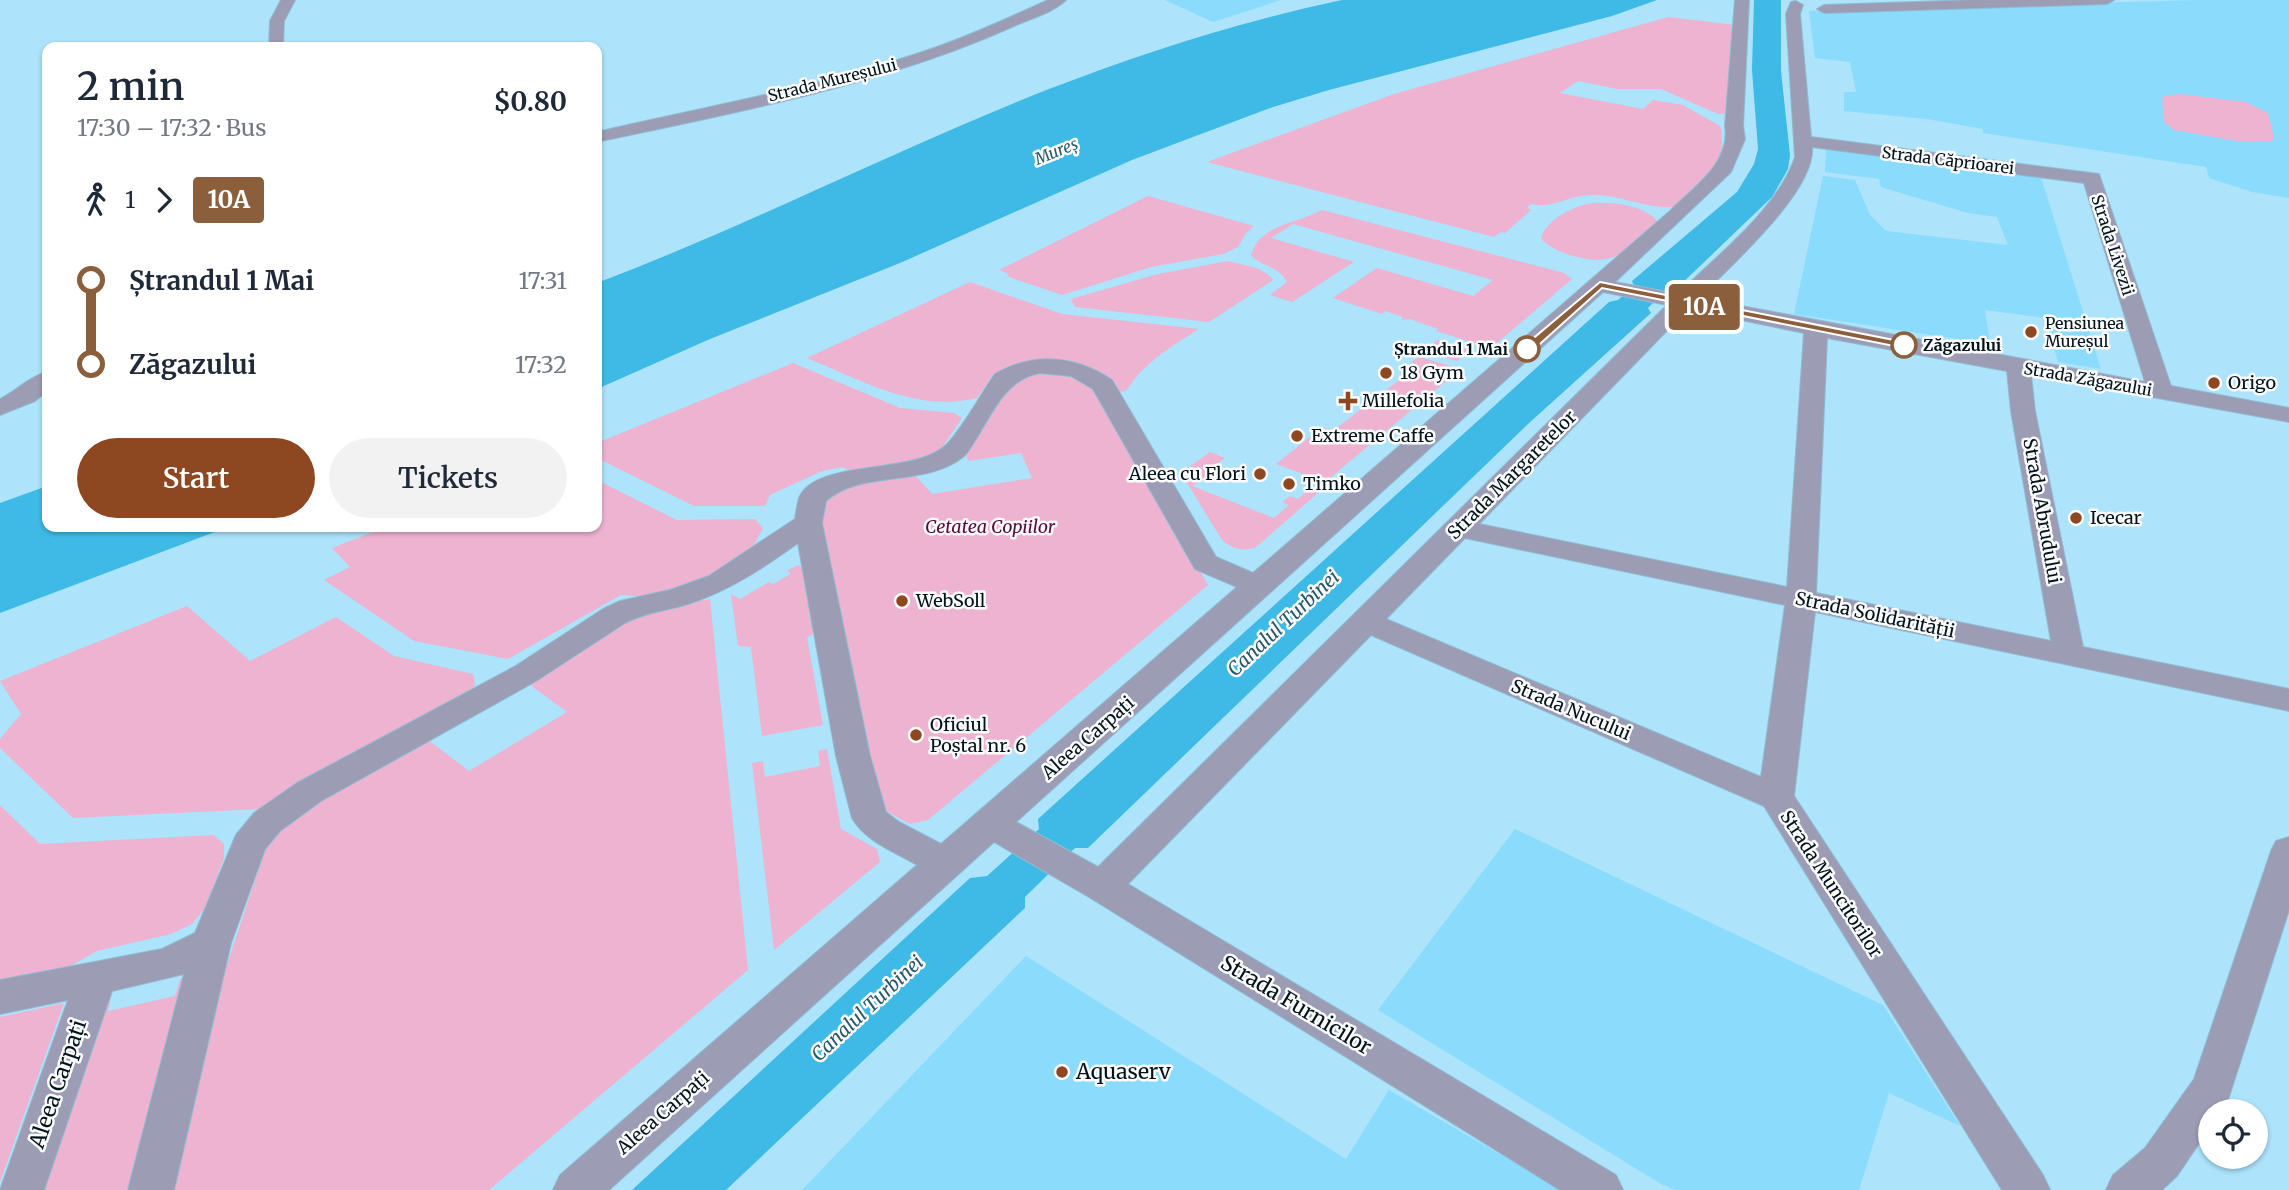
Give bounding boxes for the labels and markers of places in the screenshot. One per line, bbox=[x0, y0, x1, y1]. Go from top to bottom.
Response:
place label: Pensiunea Mureșul bbox=[2045, 313, 2125, 352]
marker: Pensiunea Mureșul bbox=[2023, 324, 2039, 340]
marker: Zăgazului bbox=[1891, 332, 1917, 358]
place label: Zăgazului bbox=[1923, 335, 2002, 355]
marker: Ștrandul 1 Mai bbox=[1514, 336, 1540, 362]
place label: Ștrandul 1 Mai bbox=[1394, 339, 1509, 359]
place label: 18 Gym bbox=[1400, 361, 1464, 384]
marker: 18 Gym bbox=[1378, 365, 1394, 381]
place label: Origo bbox=[2228, 371, 2276, 394]
marker: Origo bbox=[2206, 375, 2222, 391]
place label: Millefolia bbox=[1362, 389, 1444, 412]
marker: Millefolia bbox=[1340, 393, 1356, 409]
place label: Extreme Caffe bbox=[1311, 424, 1434, 447]
marker: Extreme Caffe bbox=[1289, 428, 1305, 444]
place label: Aleea cu Flori bbox=[1128, 462, 1246, 485]
marker: Aleea cu Flori bbox=[1252, 466, 1268, 482]
place label: Timko bbox=[1303, 472, 1361, 495]
marker: Timko bbox=[1281, 476, 1297, 492]
place label: Icecar bbox=[2090, 506, 2142, 529]
marker: Icecar bbox=[2068, 510, 2084, 526]
place label: WebSoll bbox=[915, 589, 986, 612]
marker: WebSoll bbox=[894, 593, 910, 609]
place label: Oficiul Poștal nr. 6 bbox=[930, 713, 1026, 757]
marker: Oficiul Poștal nr. 6 bbox=[908, 727, 924, 743]
place label: Aquaserv bbox=[1075, 1058, 1172, 1085]
marker: Aquaserv bbox=[1054, 1064, 1070, 1080]

